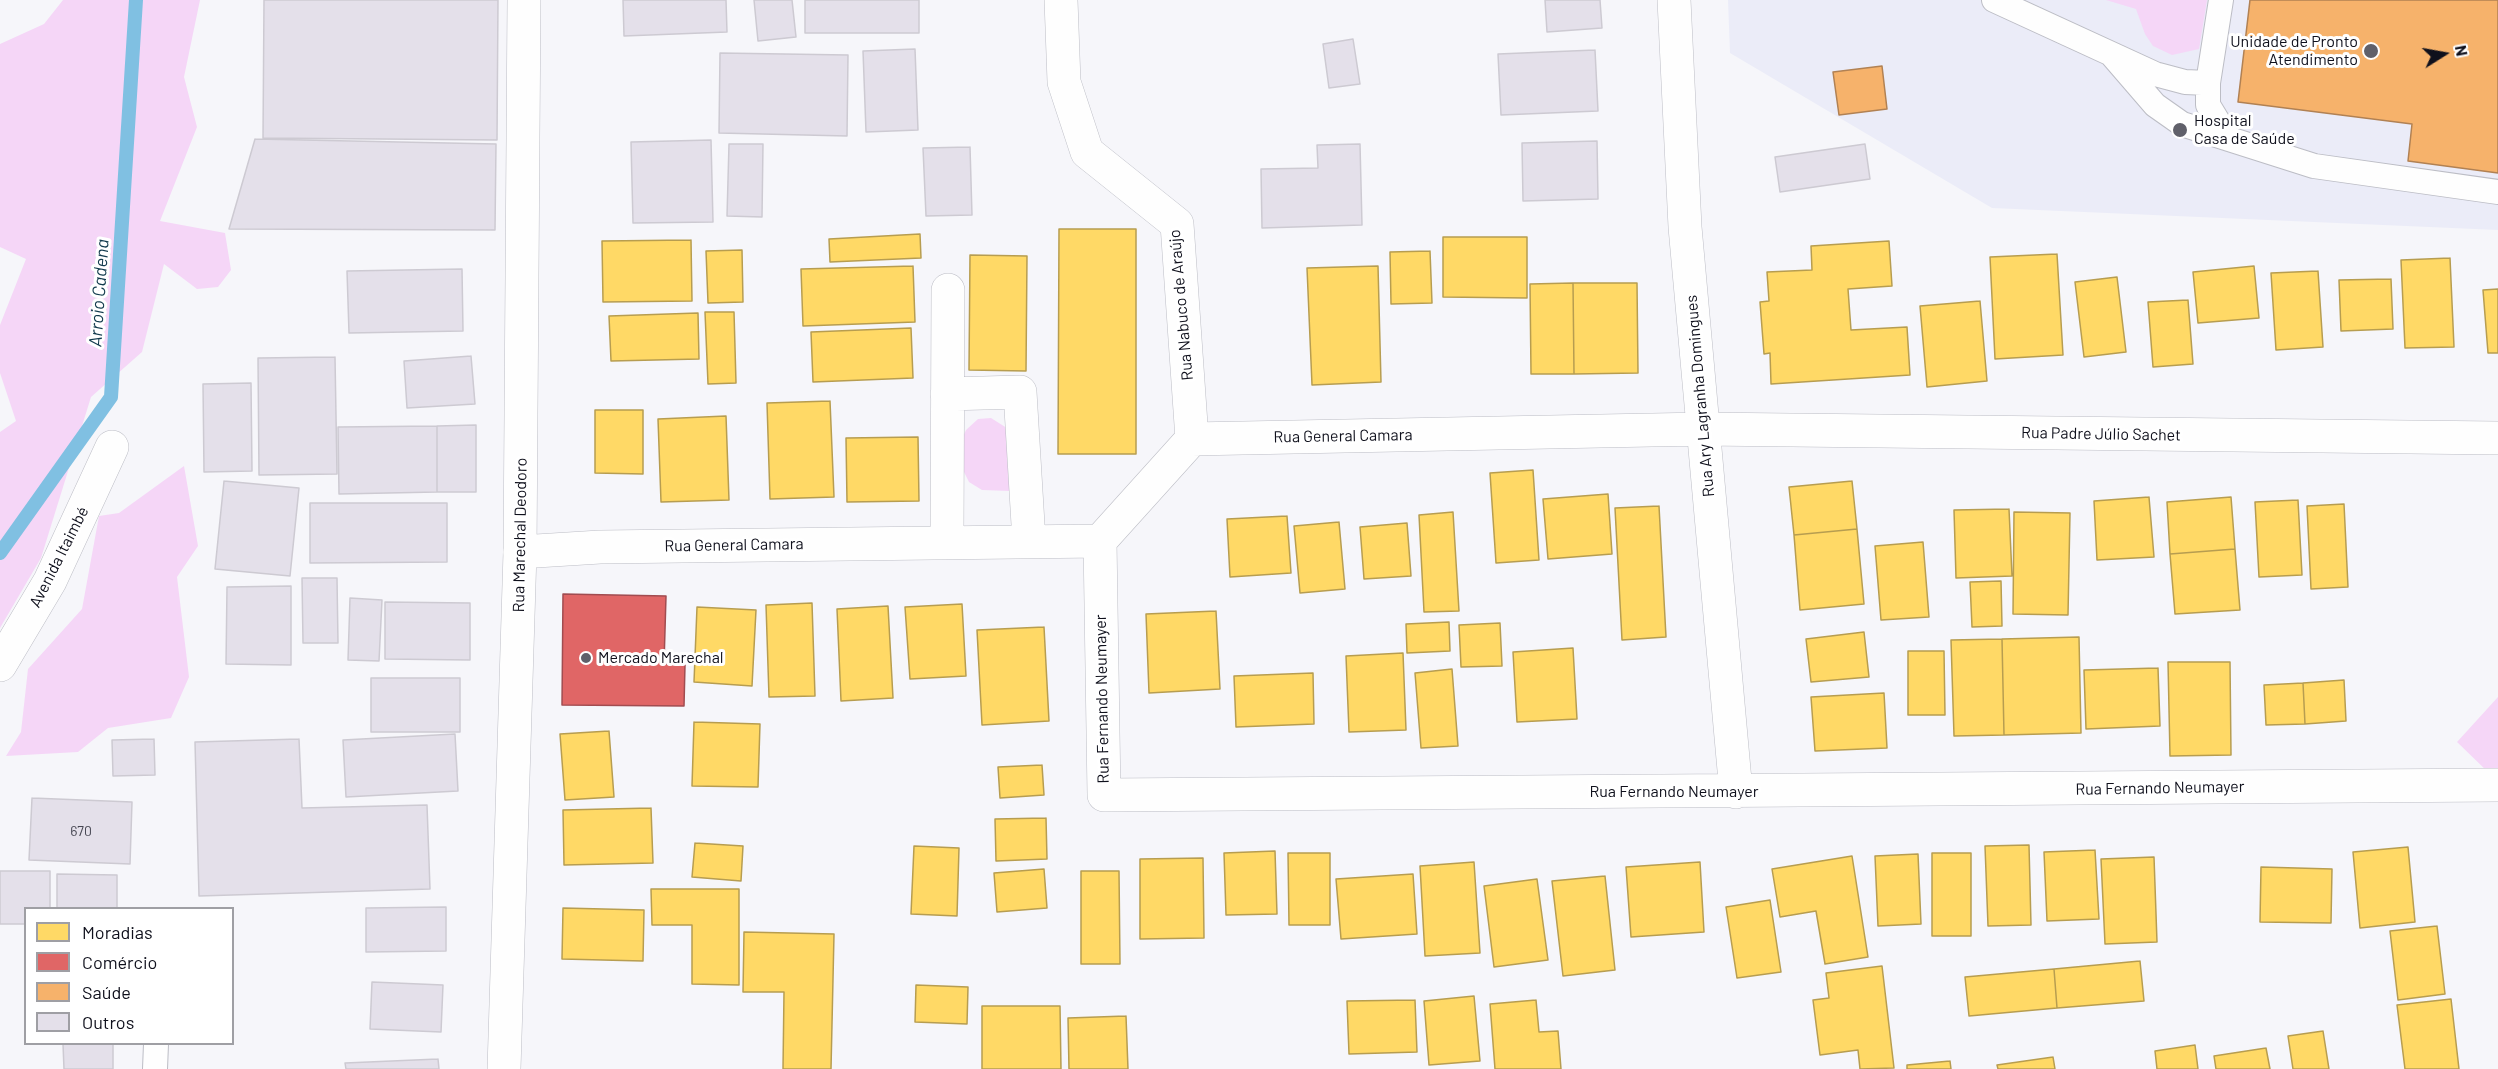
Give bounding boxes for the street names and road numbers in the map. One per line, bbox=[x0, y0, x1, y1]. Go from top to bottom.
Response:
street label: Rua Nabuco de Araújo bbox=[1165, 229, 1197, 381]
street label: Rua Ary Lagranha Domingues bbox=[1682, 294, 1718, 498]
street label: Rua Padre Júlio Sachet bbox=[2021, 423, 2181, 445]
street label: Rua General Camara bbox=[1273, 425, 1413, 447]
street label: Rua Marechal Deodoro bbox=[509, 458, 531, 612]
street label: Avenida Itaimbé bbox=[25, 503, 93, 611]
street label: Rua General Camara bbox=[664, 534, 804, 556]
street label: Rua Fernando Neumayer bbox=[1091, 614, 1113, 784]
street label: Rua Fernando Neumayer bbox=[2075, 777, 2245, 799]
street label: Rua Fernando Neumayer bbox=[1589, 782, 1759, 802]

